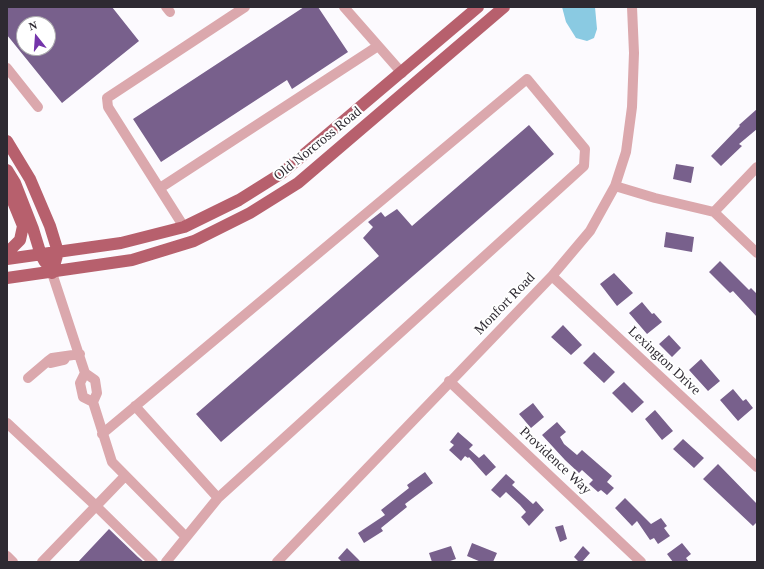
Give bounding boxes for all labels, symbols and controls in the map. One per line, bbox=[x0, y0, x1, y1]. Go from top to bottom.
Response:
north arrow bbox=[16, 16, 56, 56]
text: N bbox=[27, 19, 38, 32]
street label: Old Norcross Road bbox=[271, 103, 365, 185]
street label: Monfort Road bbox=[471, 269, 539, 339]
street label: Lexington Drive bbox=[624, 323, 704, 399]
street label: Providence Way bbox=[516, 424, 594, 498]

